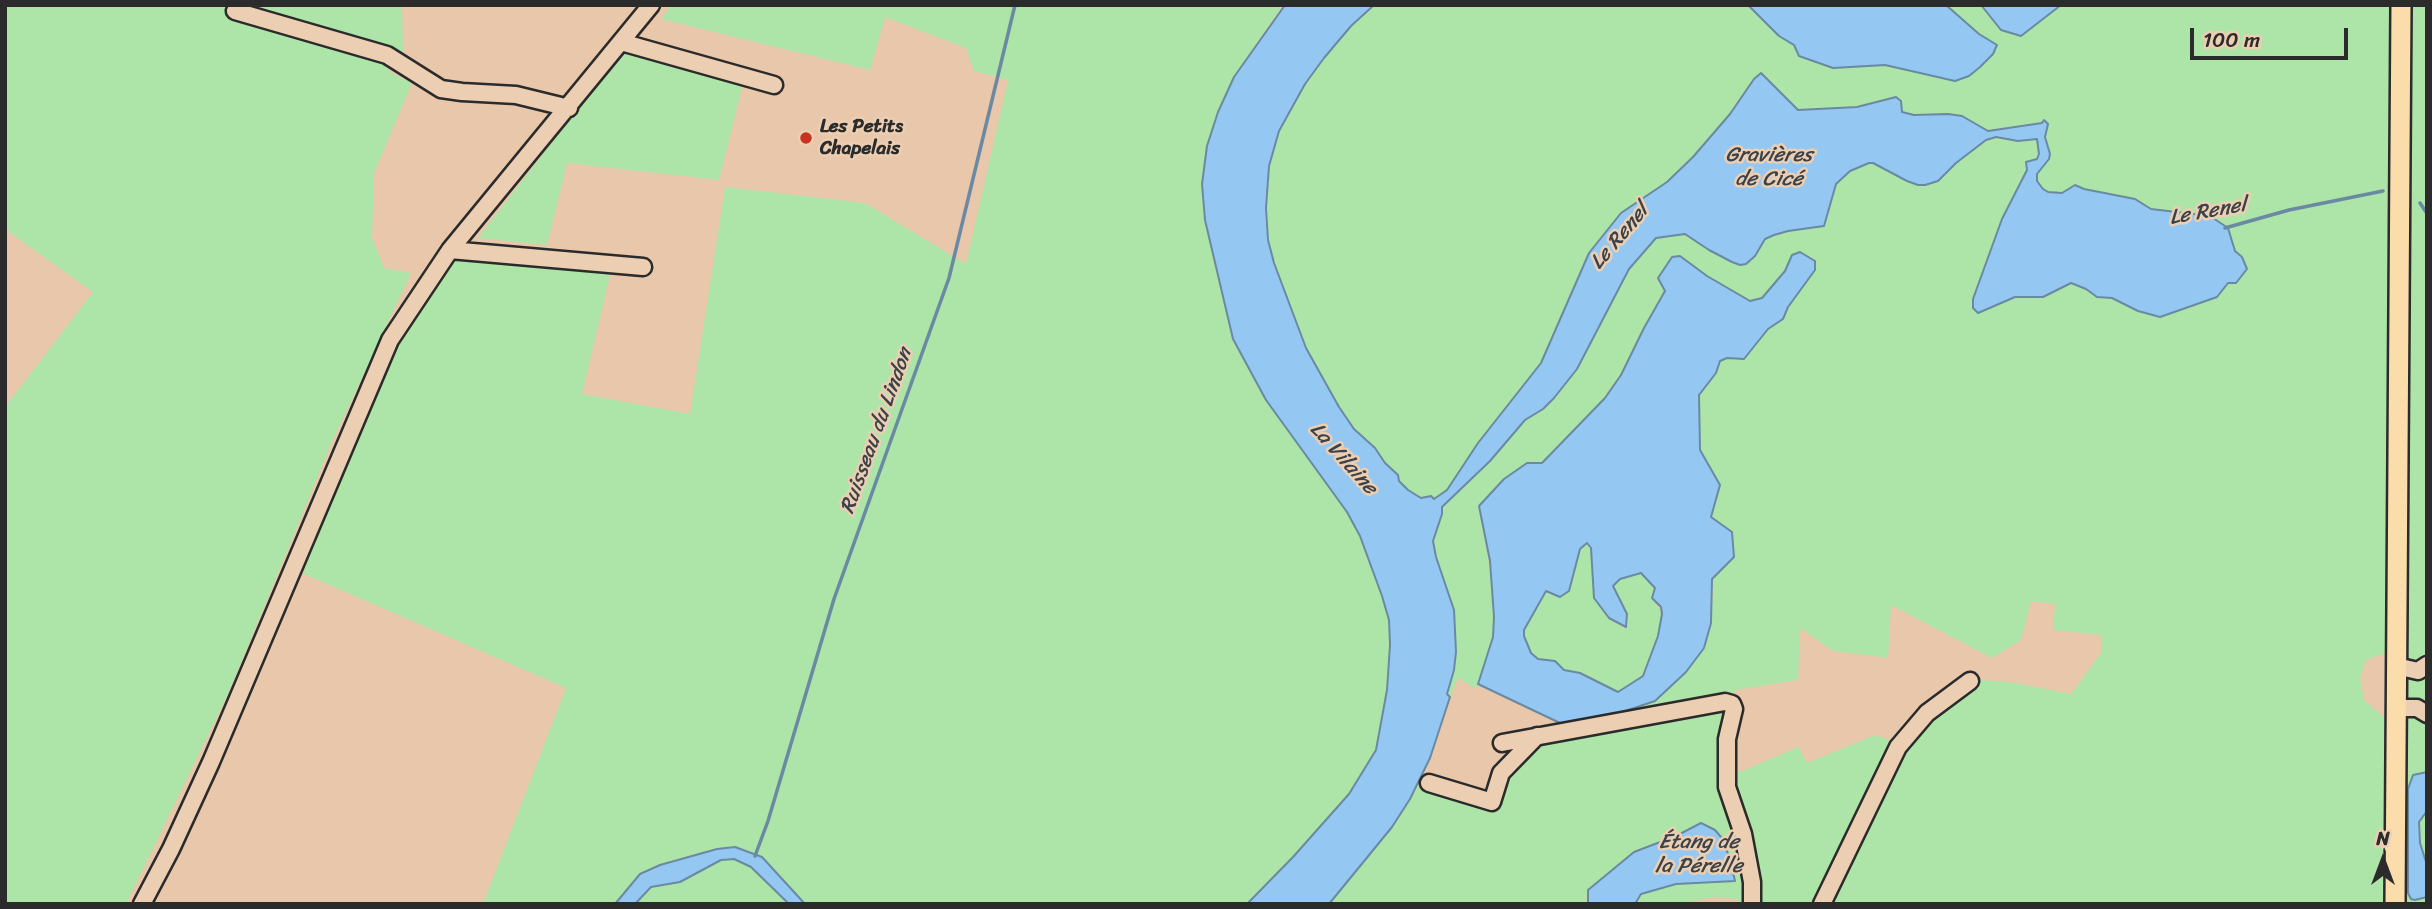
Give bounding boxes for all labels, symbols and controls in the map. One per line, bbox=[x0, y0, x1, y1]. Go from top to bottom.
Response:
scale bar bbox=[2194, 14, 2352, 58]
text: 100 m bbox=[2203, 21, 2260, 59]
place label: Les Petits Chapelais bbox=[820, 116, 903, 160]
marker: Les Petits Chapelais bbox=[798, 130, 814, 146]
water label: Gravières de Cicé bbox=[1726, 143, 1812, 193]
water label: Le Renel bbox=[2168, 193, 2248, 231]
water label: Le Renel bbox=[1585, 199, 1655, 275]
water label: Ruisseau du Lindon bbox=[835, 345, 919, 517]
water label: La Vilaine bbox=[1304, 418, 1382, 500]
text: N bbox=[2376, 822, 2390, 855]
north arrow bbox=[2348, 825, 2418, 895]
water label: Étang de la Pérelle bbox=[1655, 830, 1743, 880]

